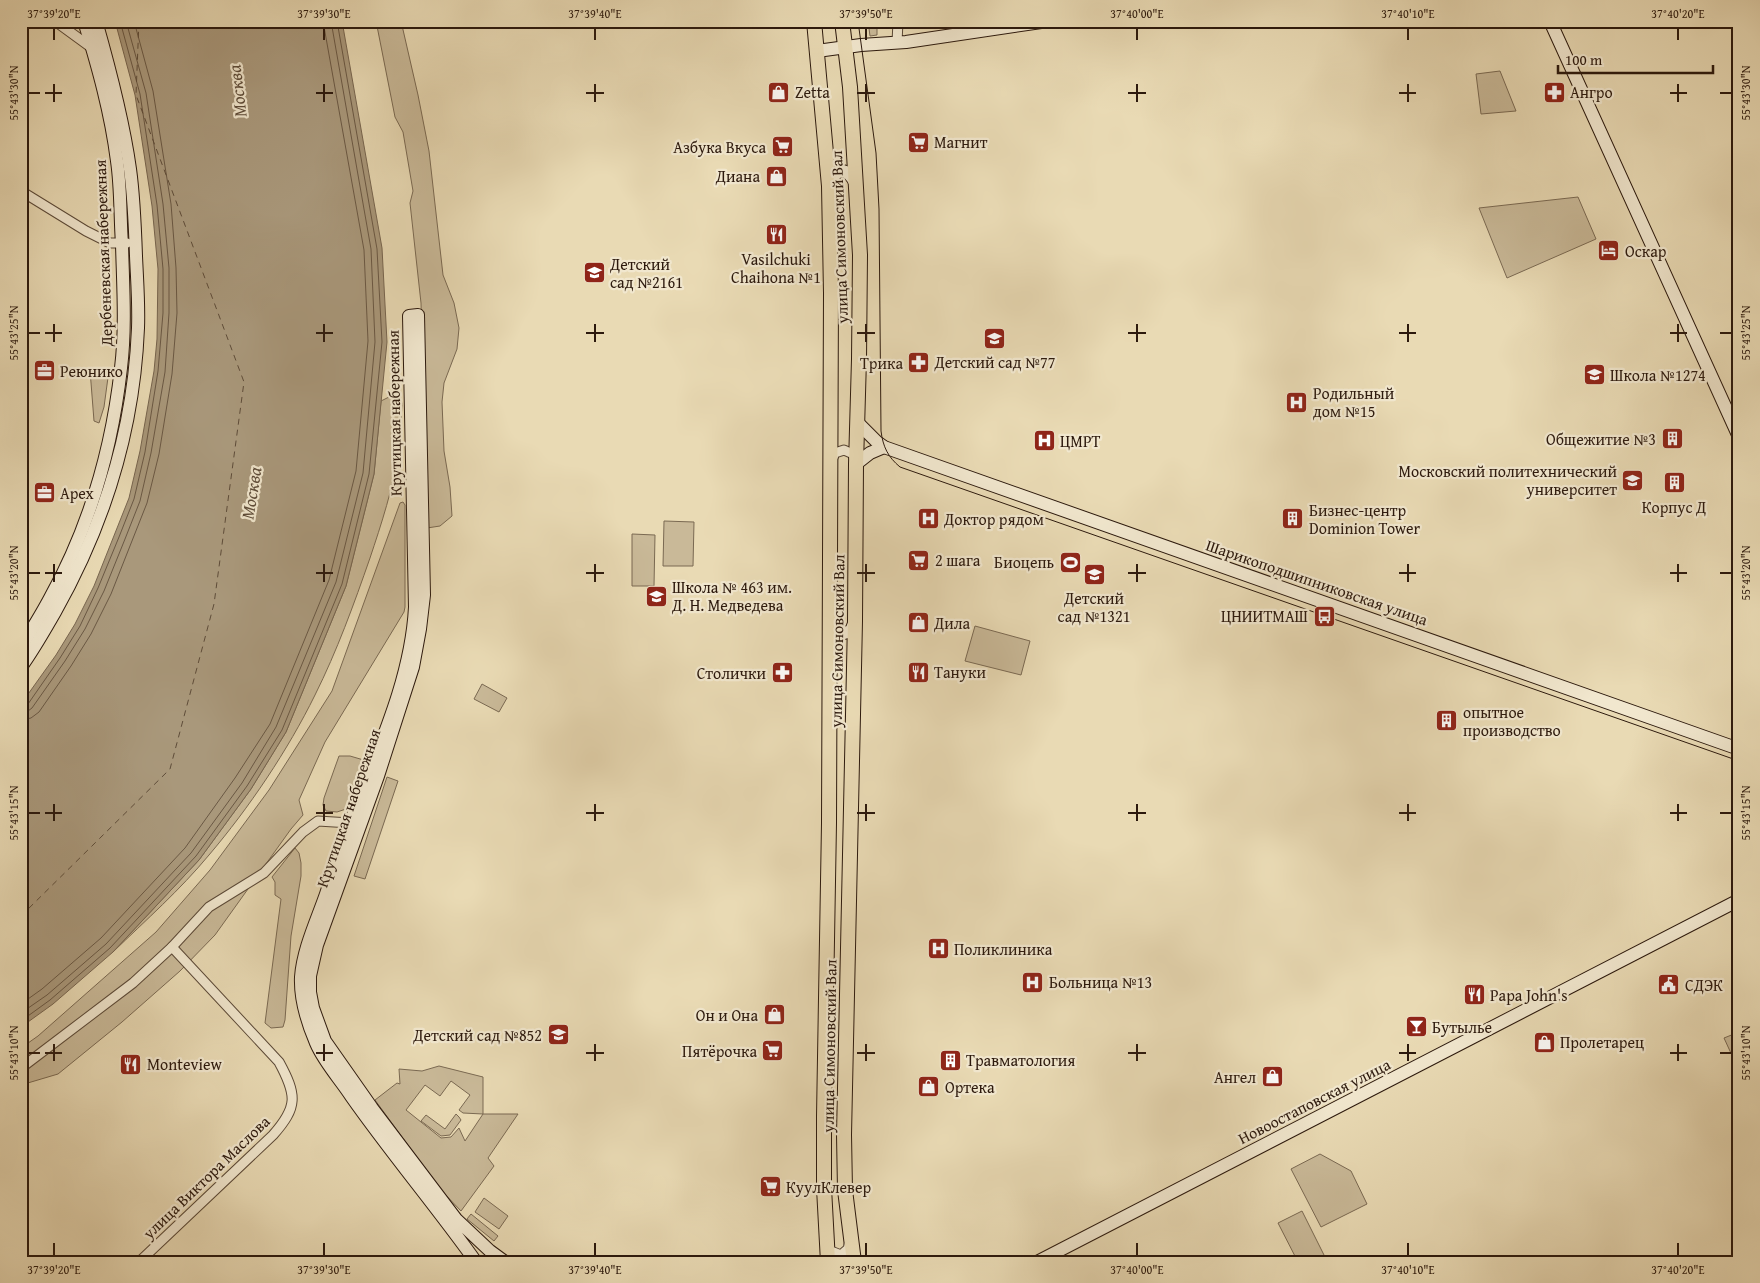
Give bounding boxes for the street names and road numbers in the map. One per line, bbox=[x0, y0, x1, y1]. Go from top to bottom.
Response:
street label: улица Симоновский Вал bbox=[824, 150, 854, 325]
street label: Дербеневская набережная bbox=[88, 159, 118, 348]
street label: Крутицкая набережная bbox=[381, 330, 407, 496]
street label: Шарикоподшипниковская улица bbox=[1203, 533, 1432, 631]
street label: улица Симоновский Вал bbox=[823, 554, 851, 729]
street label: Крутицкая набережная bbox=[310, 726, 386, 890]
street label: улица Симоновский Вал bbox=[815, 959, 843, 1134]
street label: Новоостаповская улица bbox=[1234, 1052, 1395, 1150]
street label: улица Виктора Маслова bbox=[136, 1109, 275, 1245]

